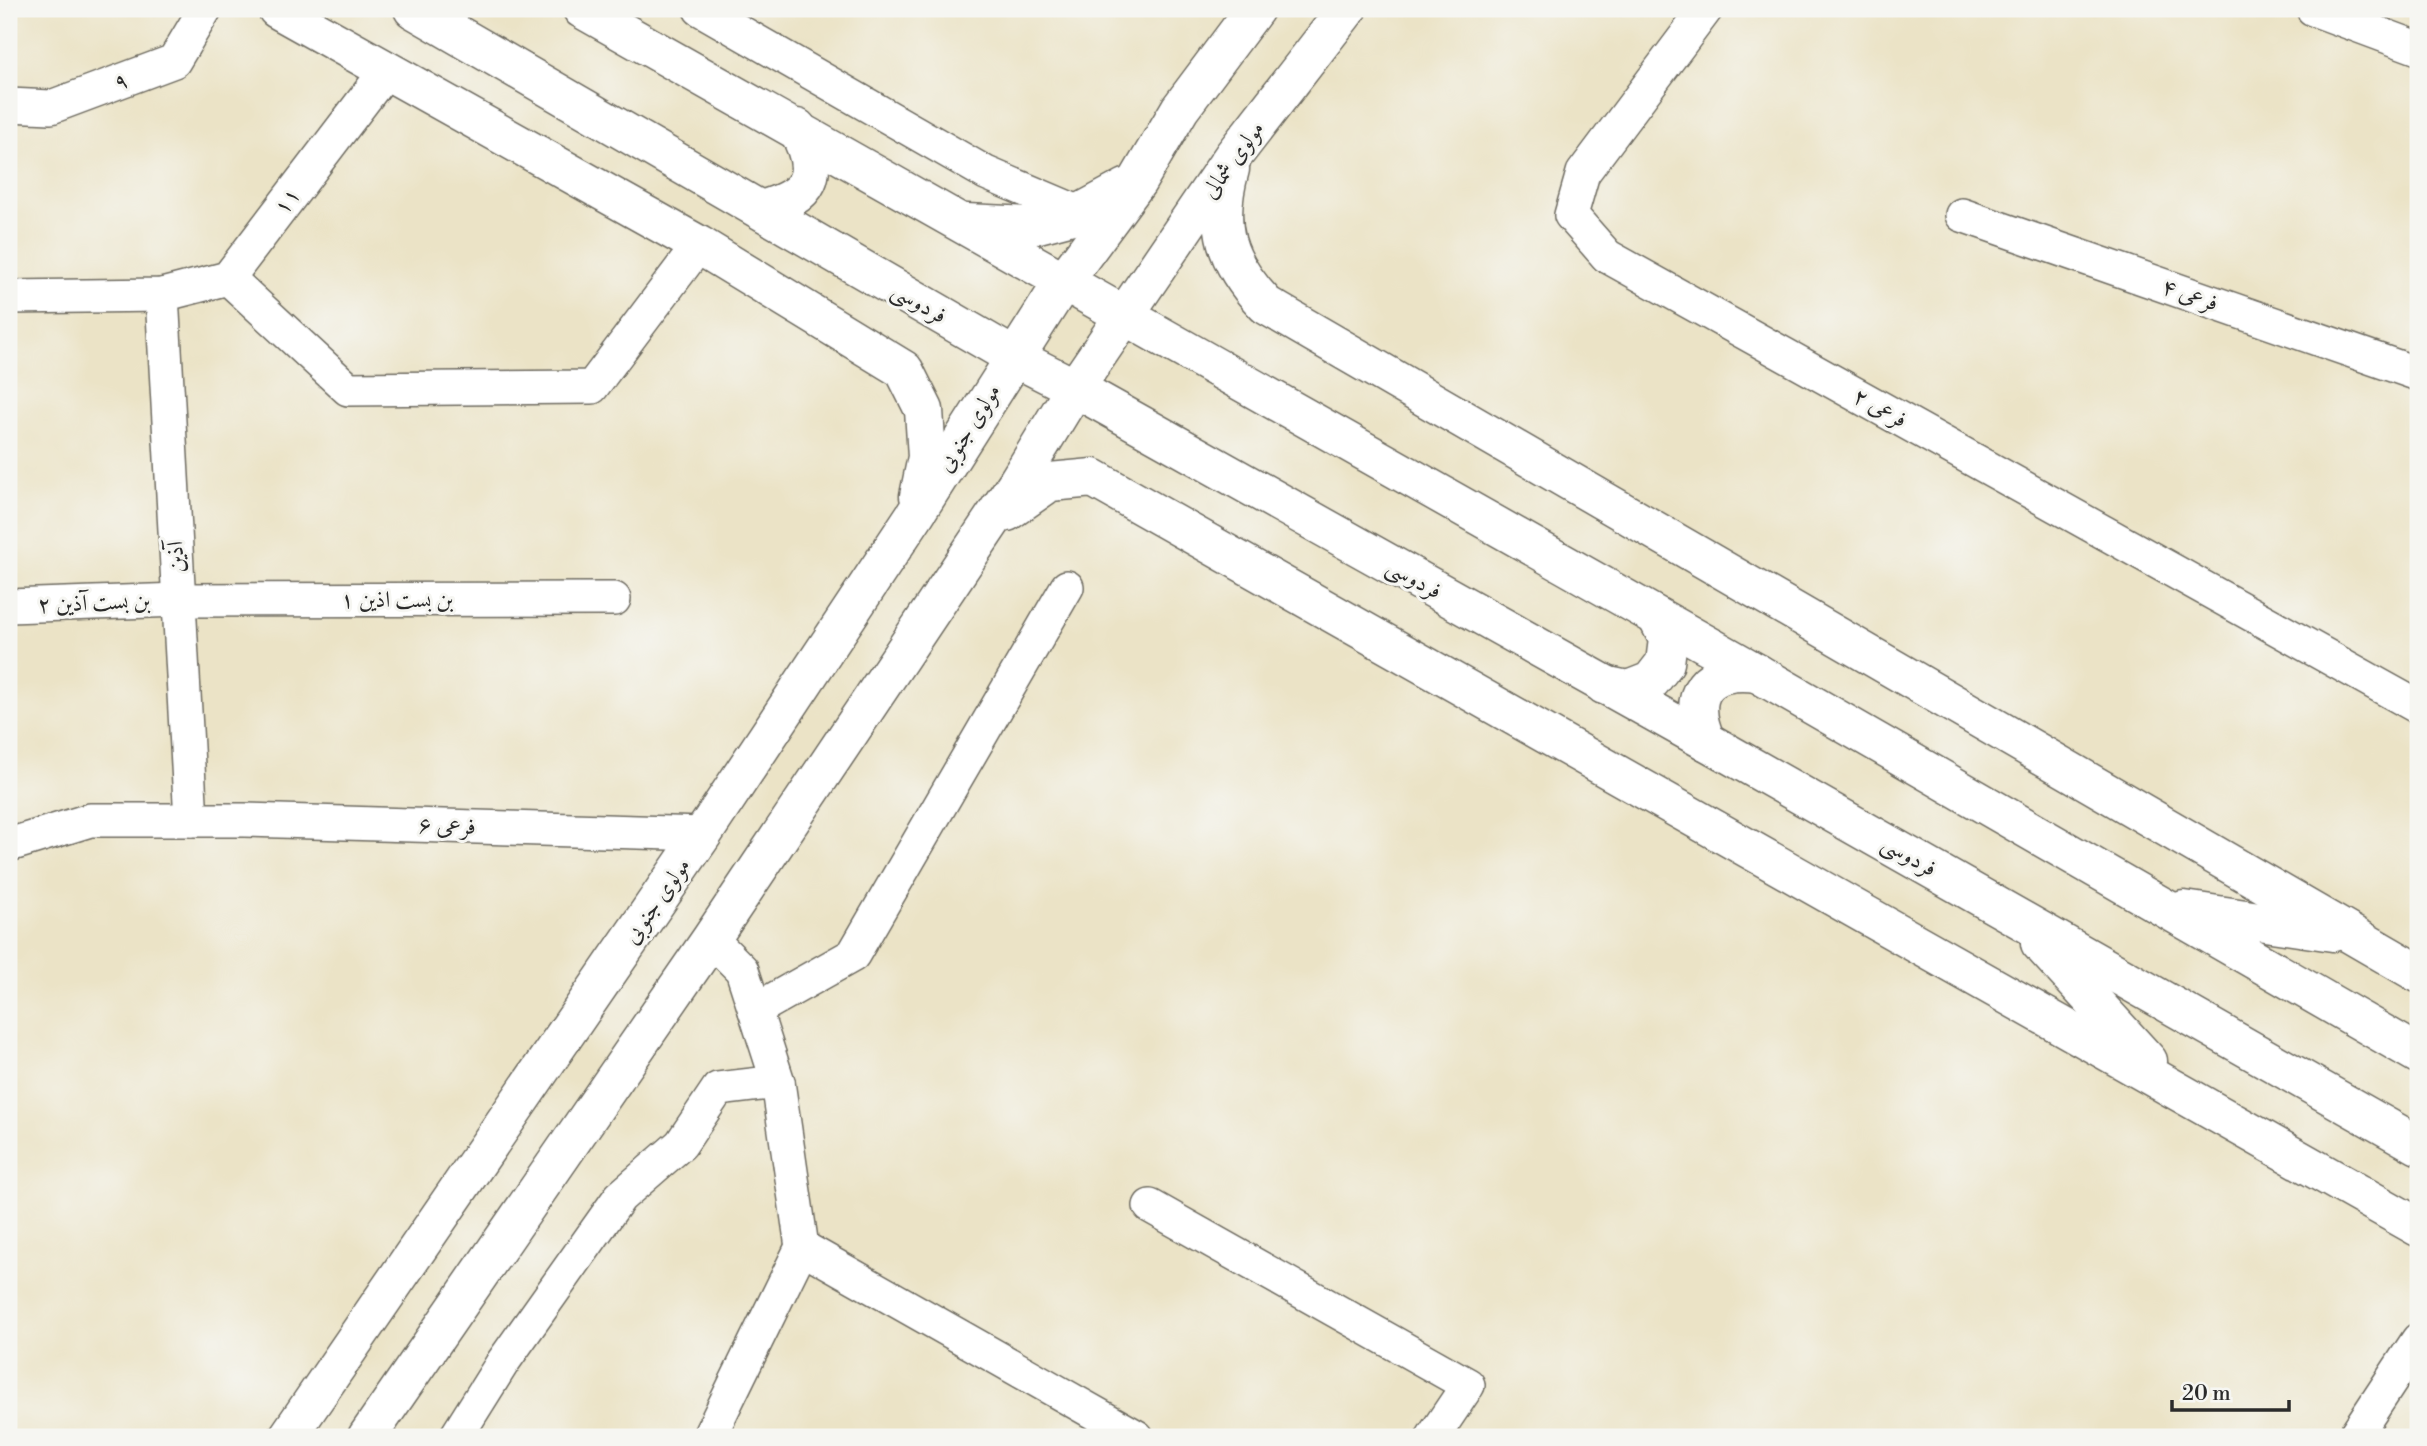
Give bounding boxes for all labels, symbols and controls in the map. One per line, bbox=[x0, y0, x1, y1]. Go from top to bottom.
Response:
street label: ۹ bbox=[110, 66, 132, 96]
street label: مولوی شمالی bbox=[1196, 116, 1270, 204]
street label: ۱۱ bbox=[268, 182, 306, 220]
street label: فرعی ۴ bbox=[2158, 272, 2222, 318]
street label: فردوسی bbox=[885, 276, 952, 332]
street label: مولوی جنوبی bbox=[931, 379, 1008, 478]
street label: فرعی ۲ bbox=[1848, 382, 1912, 434]
street label: آذین bbox=[161, 537, 191, 574]
street label: فردوسی bbox=[1380, 552, 1447, 607]
street label: بن بست اذین ۱ bbox=[340, 586, 454, 614]
street label: بن بست آذین ۲ bbox=[37, 587, 151, 619]
street label: فرعی ۶ bbox=[418, 811, 476, 841]
street label: فردوسی bbox=[1875, 829, 1942, 885]
street label: مولوی جنوبی bbox=[617, 853, 698, 950]
scale bar bbox=[2172, 1369, 2289, 1413]
text: 20 m bbox=[2182, 1381, 2231, 1407]

